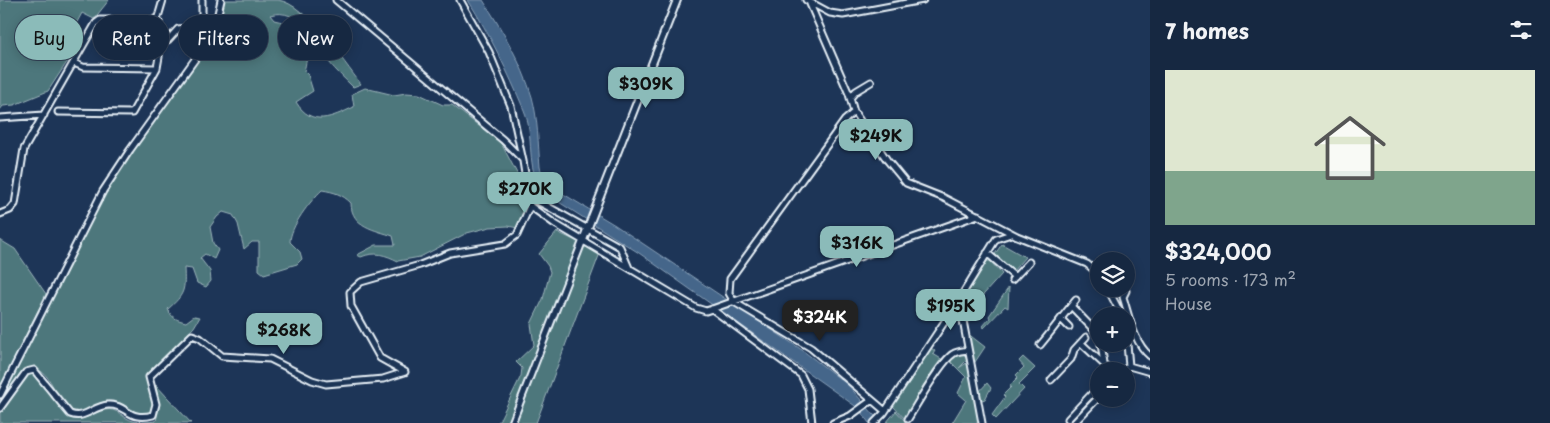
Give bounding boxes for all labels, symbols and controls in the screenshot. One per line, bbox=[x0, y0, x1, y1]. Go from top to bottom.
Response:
text: 7 homes bbox=[1165, 14, 1249, 46]
chip: Buy bbox=[15, 15, 83, 60]
chip: Rent bbox=[93, 15, 169, 60]
chip: Filters bbox=[179, 15, 268, 60]
chip: New bbox=[278, 15, 352, 60]
icon: filters bbox=[1507, 16, 1535, 44]
pin: $309K bbox=[611, 66, 681, 109]
text: $309K bbox=[619, 71, 673, 95]
icon: home bbox=[1305, 103, 1395, 193]
pin: $249K bbox=[841, 119, 911, 161]
text: $249K bbox=[850, 123, 902, 147]
pin: $270K bbox=[490, 172, 560, 214]
text: $270K bbox=[498, 176, 552, 200]
pin: $316K bbox=[822, 226, 892, 268]
text: $316K bbox=[831, 230, 883, 254]
text: $324,000 bbox=[1165, 235, 1271, 267]
map controls bbox=[1090, 252, 1135, 407]
button: layers bbox=[1090, 252, 1135, 297]
text: 5 rooms · 173 m² bbox=[1165, 267, 1296, 291]
pin: $195K bbox=[916, 288, 986, 331]
text: House bbox=[1165, 291, 1212, 315]
text: $195K bbox=[927, 293, 975, 317]
pin: $324K bbox=[785, 300, 855, 342]
text: $324K bbox=[793, 304, 847, 328]
button: + bbox=[1090, 307, 1135, 352]
pin: $268K bbox=[249, 312, 319, 355]
text: $268K bbox=[257, 317, 311, 341]
button: − bbox=[1090, 362, 1135, 407]

